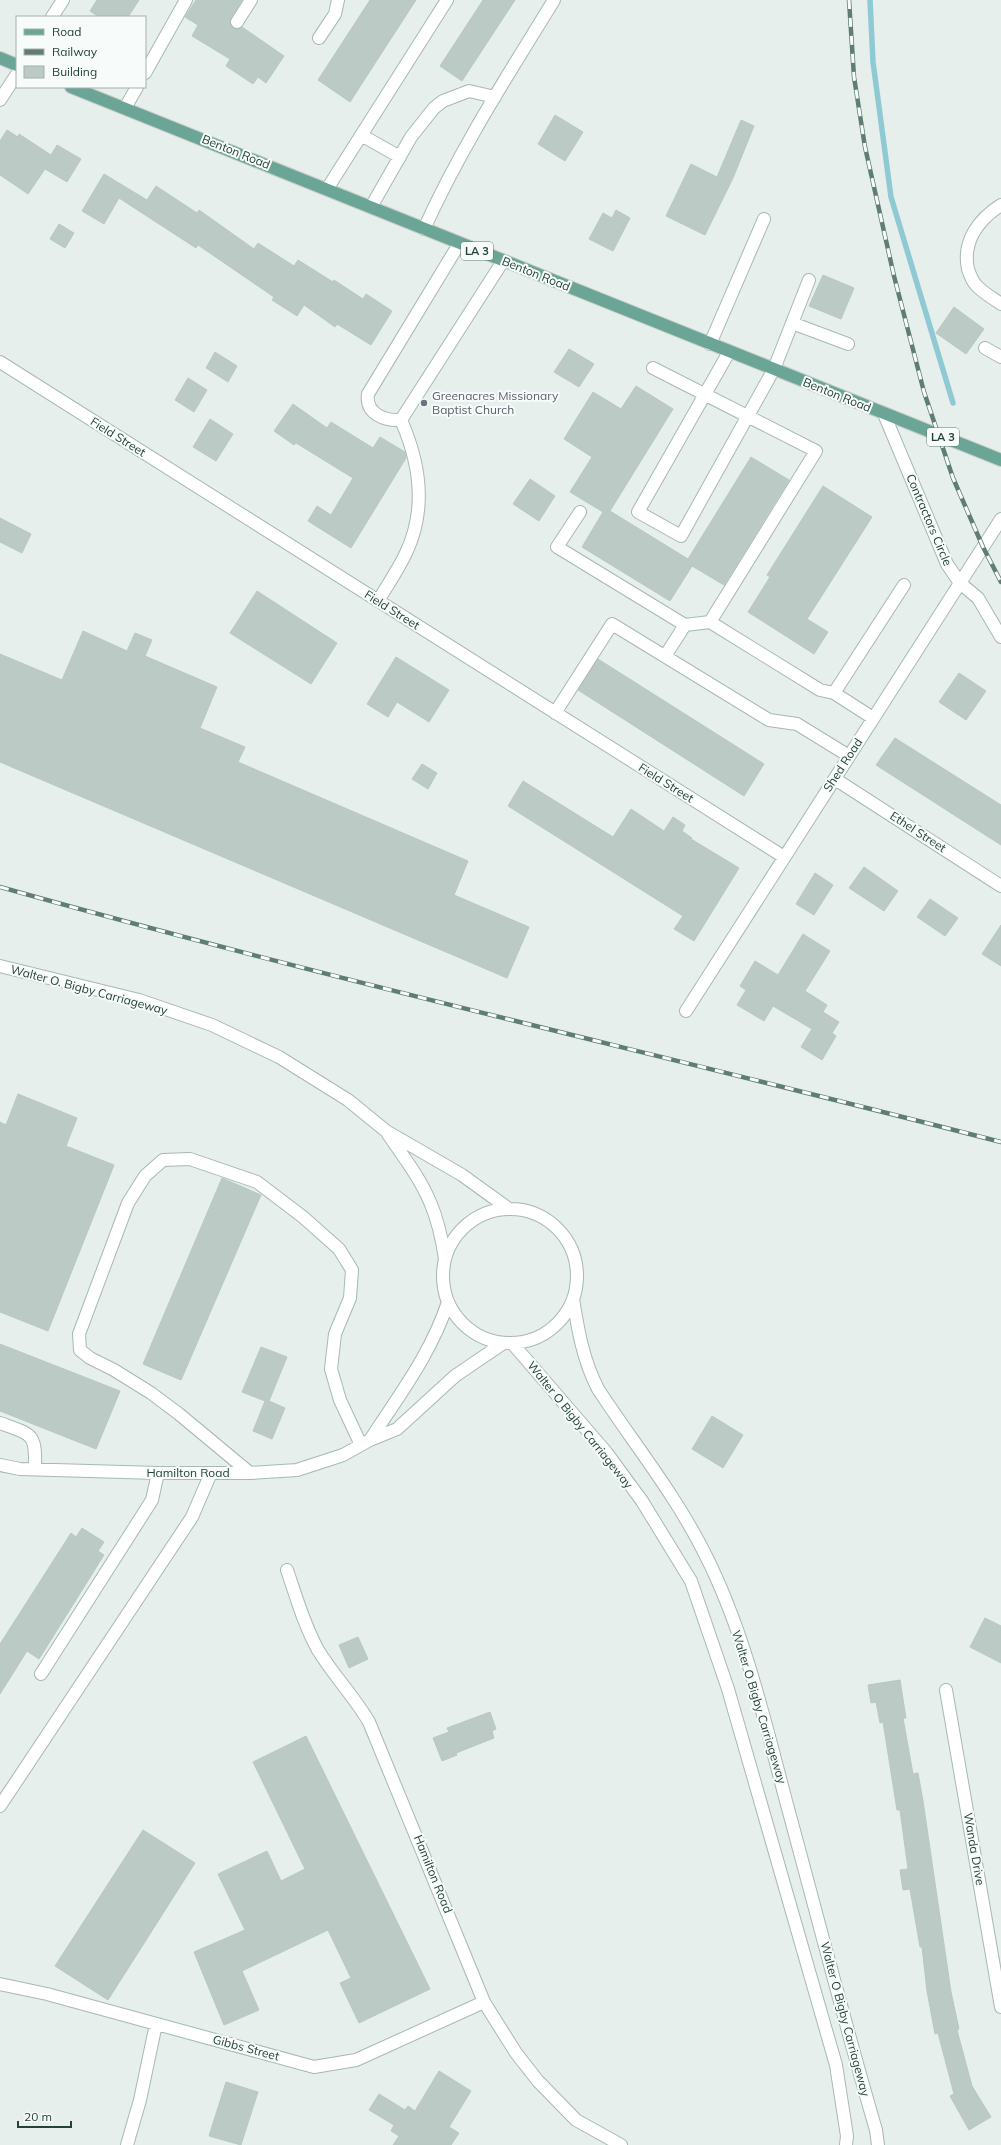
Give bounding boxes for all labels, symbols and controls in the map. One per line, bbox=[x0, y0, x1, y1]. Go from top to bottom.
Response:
legend bbox=[16, 16, 146, 88]
text: Road bbox=[52, 24, 81, 39]
text: Railway bbox=[52, 44, 98, 59]
text: Building bbox=[52, 64, 97, 79]
street label: Benton Road bbox=[200, 131, 273, 172]
road number: LA 3 bbox=[461, 242, 493, 260]
street label: Benton Road bbox=[500, 253, 573, 294]
street label: Benton Road bbox=[801, 374, 874, 415]
place label: Greenacres Missionary Baptist Church bbox=[432, 388, 559, 417]
marker: Greenacres Missionary Baptist Church bbox=[419, 398, 429, 408]
street label: Field Street bbox=[88, 414, 149, 460]
road number: LA 3 bbox=[927, 428, 959, 446]
street label: Contractors Circle bbox=[903, 472, 956, 568]
street label: Field Street bbox=[362, 587, 423, 633]
street label: Shed Road bbox=[820, 735, 865, 794]
street label: Field Street bbox=[636, 760, 697, 806]
street label: Ethel Street bbox=[887, 808, 949, 855]
street label: Walter O. Bigby Carriageway bbox=[9, 961, 170, 1018]
street label: Walter O Bigby Carriageway bbox=[524, 1358, 637, 1492]
street label: Hamilton Road bbox=[146, 1465, 230, 1480]
street label: Walter O Bigby Carriageway bbox=[729, 1628, 790, 1786]
street label: Wanda Drive bbox=[961, 1811, 988, 1886]
street label: Hamilton Road bbox=[411, 1832, 456, 1915]
street label: Walter O Bigby Carriageway bbox=[818, 1940, 874, 2099]
street label: Gibbs Street bbox=[211, 2031, 281, 2064]
scale bar bbox=[18, 2103, 71, 2129]
text: 20 m bbox=[24, 2109, 52, 2124]

